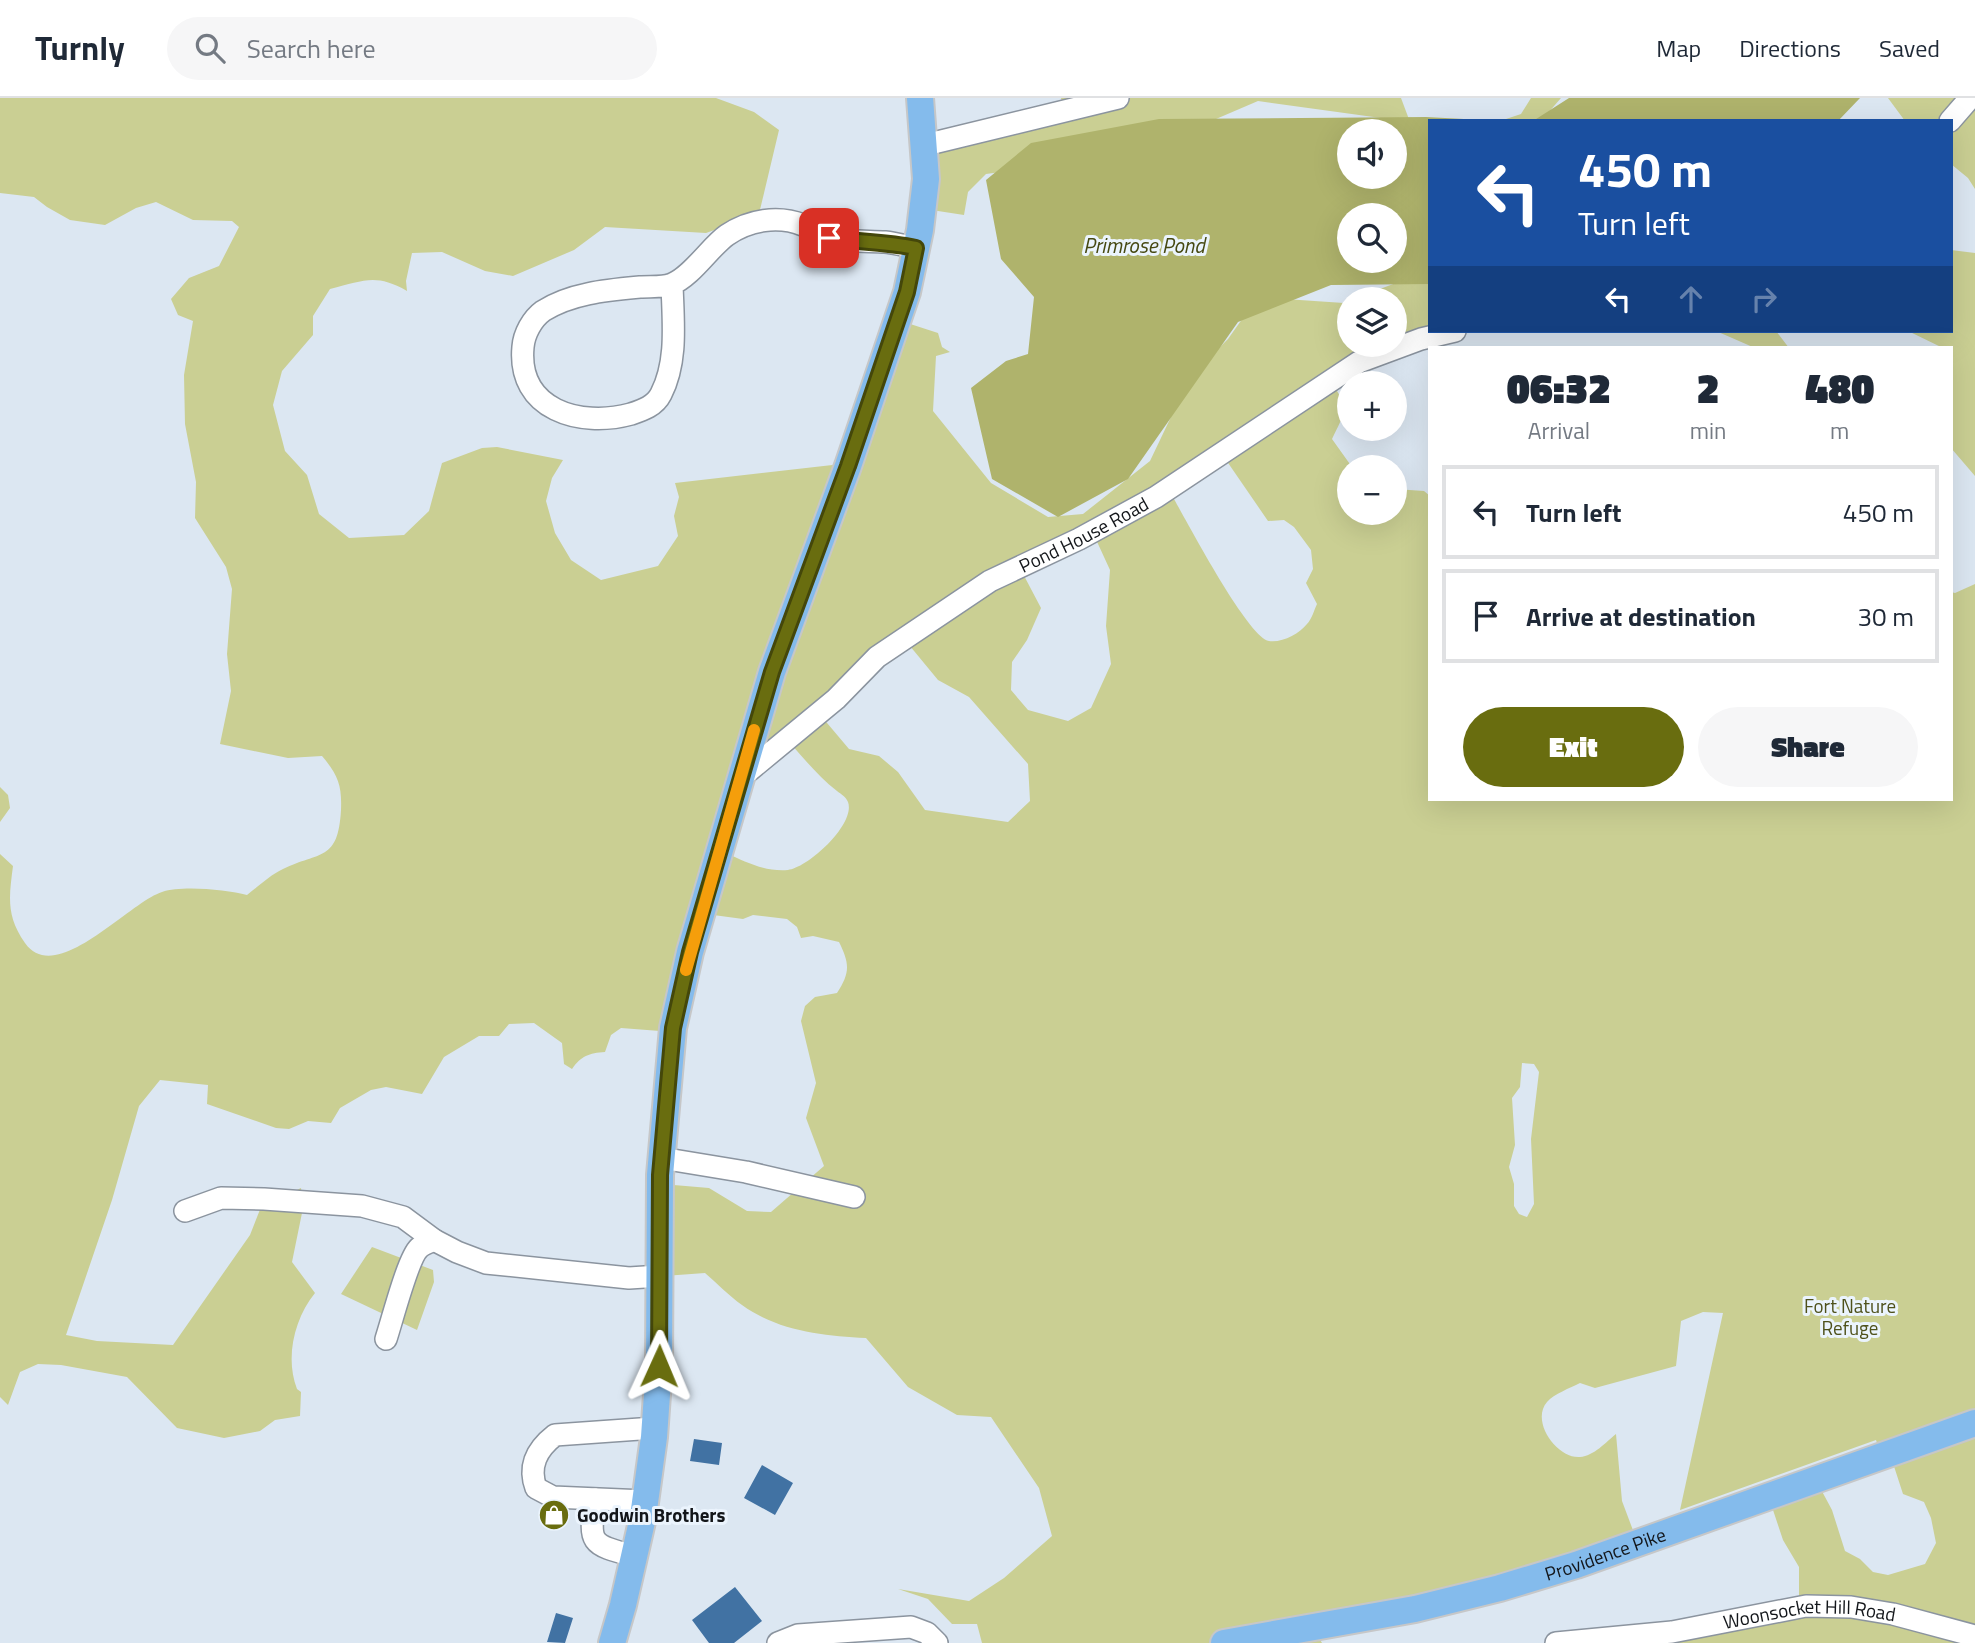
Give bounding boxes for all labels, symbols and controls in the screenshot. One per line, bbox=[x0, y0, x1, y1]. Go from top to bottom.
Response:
search box bbox=[167, 17, 657, 80]
text: Turnly bbox=[35, 23, 125, 73]
icon: search bbox=[191, 29, 229, 67]
text: Search here bbox=[247, 29, 376, 68]
text: Map bbox=[1656, 30, 1701, 66]
text: Directions bbox=[1739, 30, 1841, 66]
text: Saved bbox=[1879, 30, 1940, 66]
map controls bbox=[1337, 119, 1407, 525]
button: sound bbox=[1337, 119, 1407, 189]
text: 450 m bbox=[1578, 131, 1712, 206]
icon: left bbox=[1463, 147, 1554, 238]
text: Turn left bbox=[1578, 199, 1690, 247]
button: search bbox=[1337, 203, 1407, 273]
pin bbox=[799, 208, 859, 268]
icon: arrive bbox=[810, 219, 848, 257]
water label: Primrose Pond bbox=[1083, 229, 1207, 261]
icon: left bbox=[1599, 280, 1637, 318]
icon: ahead bbox=[1672, 280, 1710, 318]
icon: right bbox=[1745, 280, 1783, 318]
button: layers bbox=[1337, 287, 1407, 357]
text: 06:32 bbox=[1507, 355, 1611, 419]
text: 2 bbox=[1697, 355, 1720, 419]
text: 480 bbox=[1805, 355, 1874, 419]
button: + bbox=[1337, 371, 1407, 441]
text: Arrival bbox=[1528, 413, 1590, 448]
text: min bbox=[1690, 413, 1726, 448]
text: m bbox=[1830, 413, 1849, 448]
button: − bbox=[1337, 455, 1407, 525]
street label: Pond House Road bbox=[1014, 489, 1153, 579]
icon: left bbox=[1467, 493, 1505, 531]
text: Turn left bbox=[1526, 493, 1621, 532]
text: 450 m bbox=[1843, 493, 1914, 532]
icon: arrive bbox=[1467, 597, 1505, 635]
text: Arrive at destination bbox=[1526, 597, 1756, 636]
text: 30 m bbox=[1857, 597, 1914, 636]
button: Exit bbox=[1463, 707, 1684, 787]
button: Share bbox=[1698, 707, 1918, 787]
park label: Fort Nature Refuge bbox=[1804, 1291, 1896, 1342]
position arrow bbox=[622, 1329, 696, 1403]
shop icon: Goodwin Brothers bbox=[537, 1498, 571, 1532]
place label: Goodwin Brothers bbox=[577, 1500, 725, 1529]
street label: Providence Pike bbox=[1541, 1519, 1670, 1588]
street label: Woonsocket Hill Road bbox=[1720, 1591, 1898, 1636]

